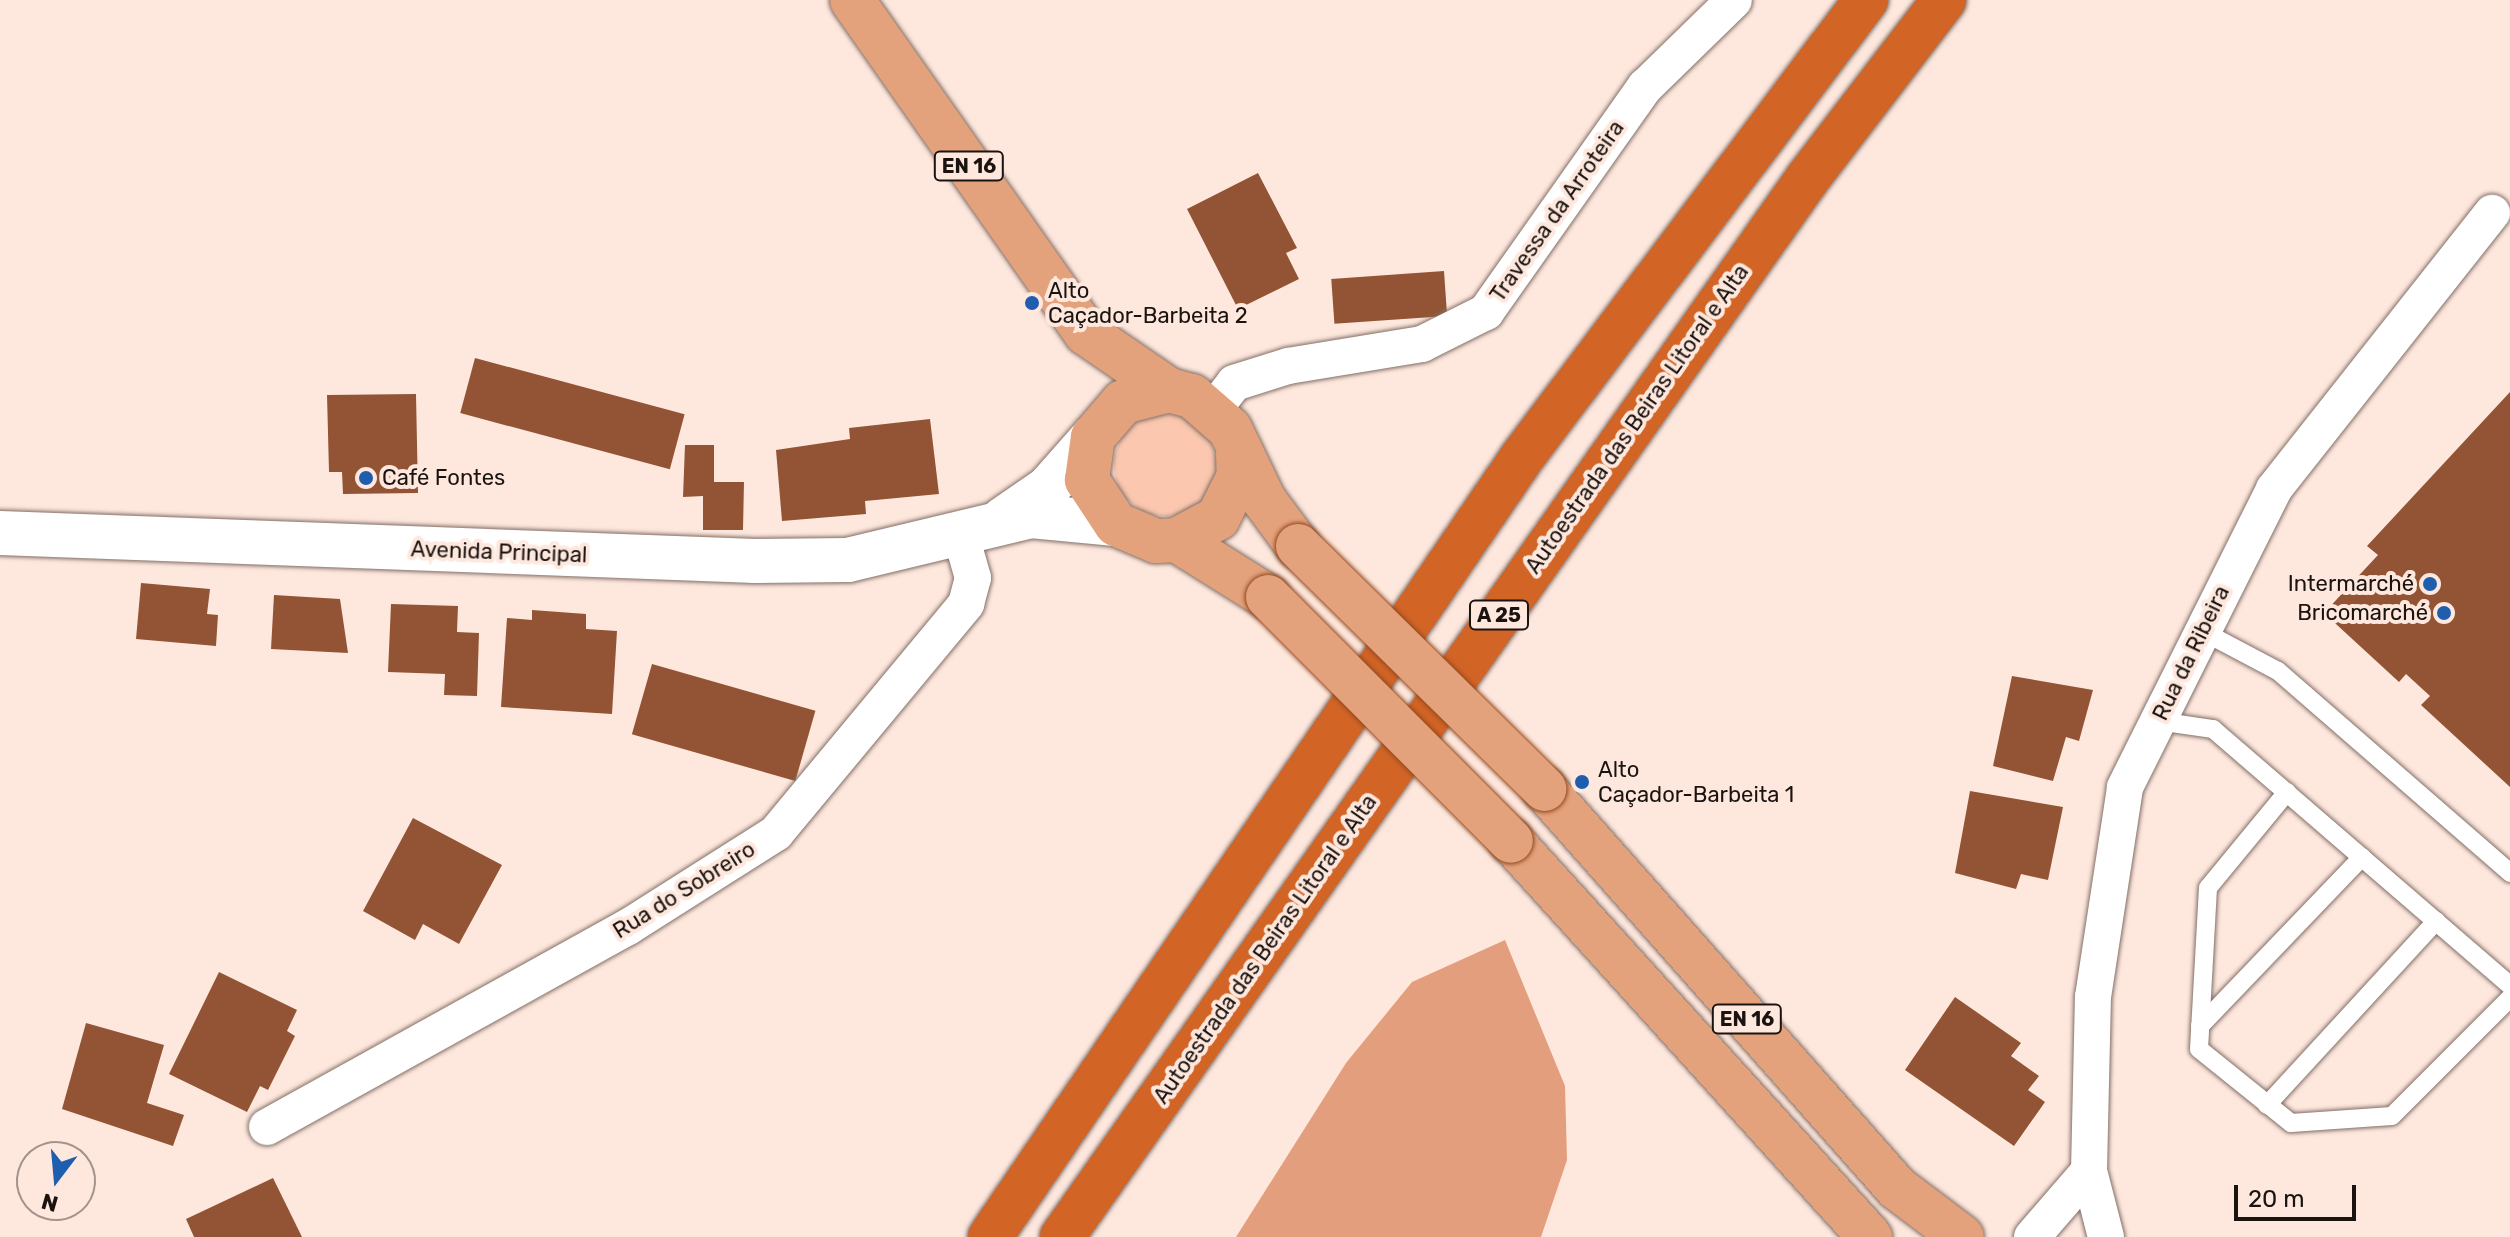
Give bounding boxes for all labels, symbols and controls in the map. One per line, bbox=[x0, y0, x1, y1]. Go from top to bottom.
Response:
street label: Travessa da Arroteira bbox=[1484, 115, 1630, 307]
road number: EN 16 bbox=[933, 150, 1005, 182]
street label: Autoestrada das Beiras Litoral e Alta bbox=[1520, 259, 1754, 579]
place label: Alto Caçador-Barbeita 2 bbox=[1048, 277, 1248, 328]
marker: Alto Caçador-Barbeita 2 bbox=[1023, 294, 1041, 312]
place label: Café Fontes bbox=[382, 465, 505, 491]
marker: Café Fontes bbox=[357, 469, 375, 487]
street label: Avenida Principal bbox=[410, 536, 588, 568]
place label: Intermarché bbox=[2288, 571, 2414, 597]
marker: Intermarché bbox=[2421, 575, 2439, 593]
street label: Rua da Ribeira bbox=[2147, 581, 2235, 725]
road number: A 25 bbox=[1467, 599, 1531, 631]
place label: Bricomarché bbox=[2297, 600, 2428, 626]
marker: Bricomarché bbox=[2435, 604, 2453, 622]
place label: Alto Caçador-Barbeita 1 bbox=[1598, 756, 1794, 808]
marker: Alto Caçador-Barbeita 1 bbox=[1573, 773, 1591, 791]
street label: Autoestrada das Beiras Litoral e Alta bbox=[1148, 789, 1382, 1109]
street label: Rua do Sobreiro bbox=[608, 836, 760, 944]
road number: EN 16 bbox=[1711, 1003, 1783, 1035]
north arrow bbox=[16, 1141, 96, 1221]
scale bar bbox=[2238, 1169, 2360, 1219]
text: 20 m bbox=[2248, 1185, 2305, 1213]
text: N bbox=[38, 1187, 61, 1218]

